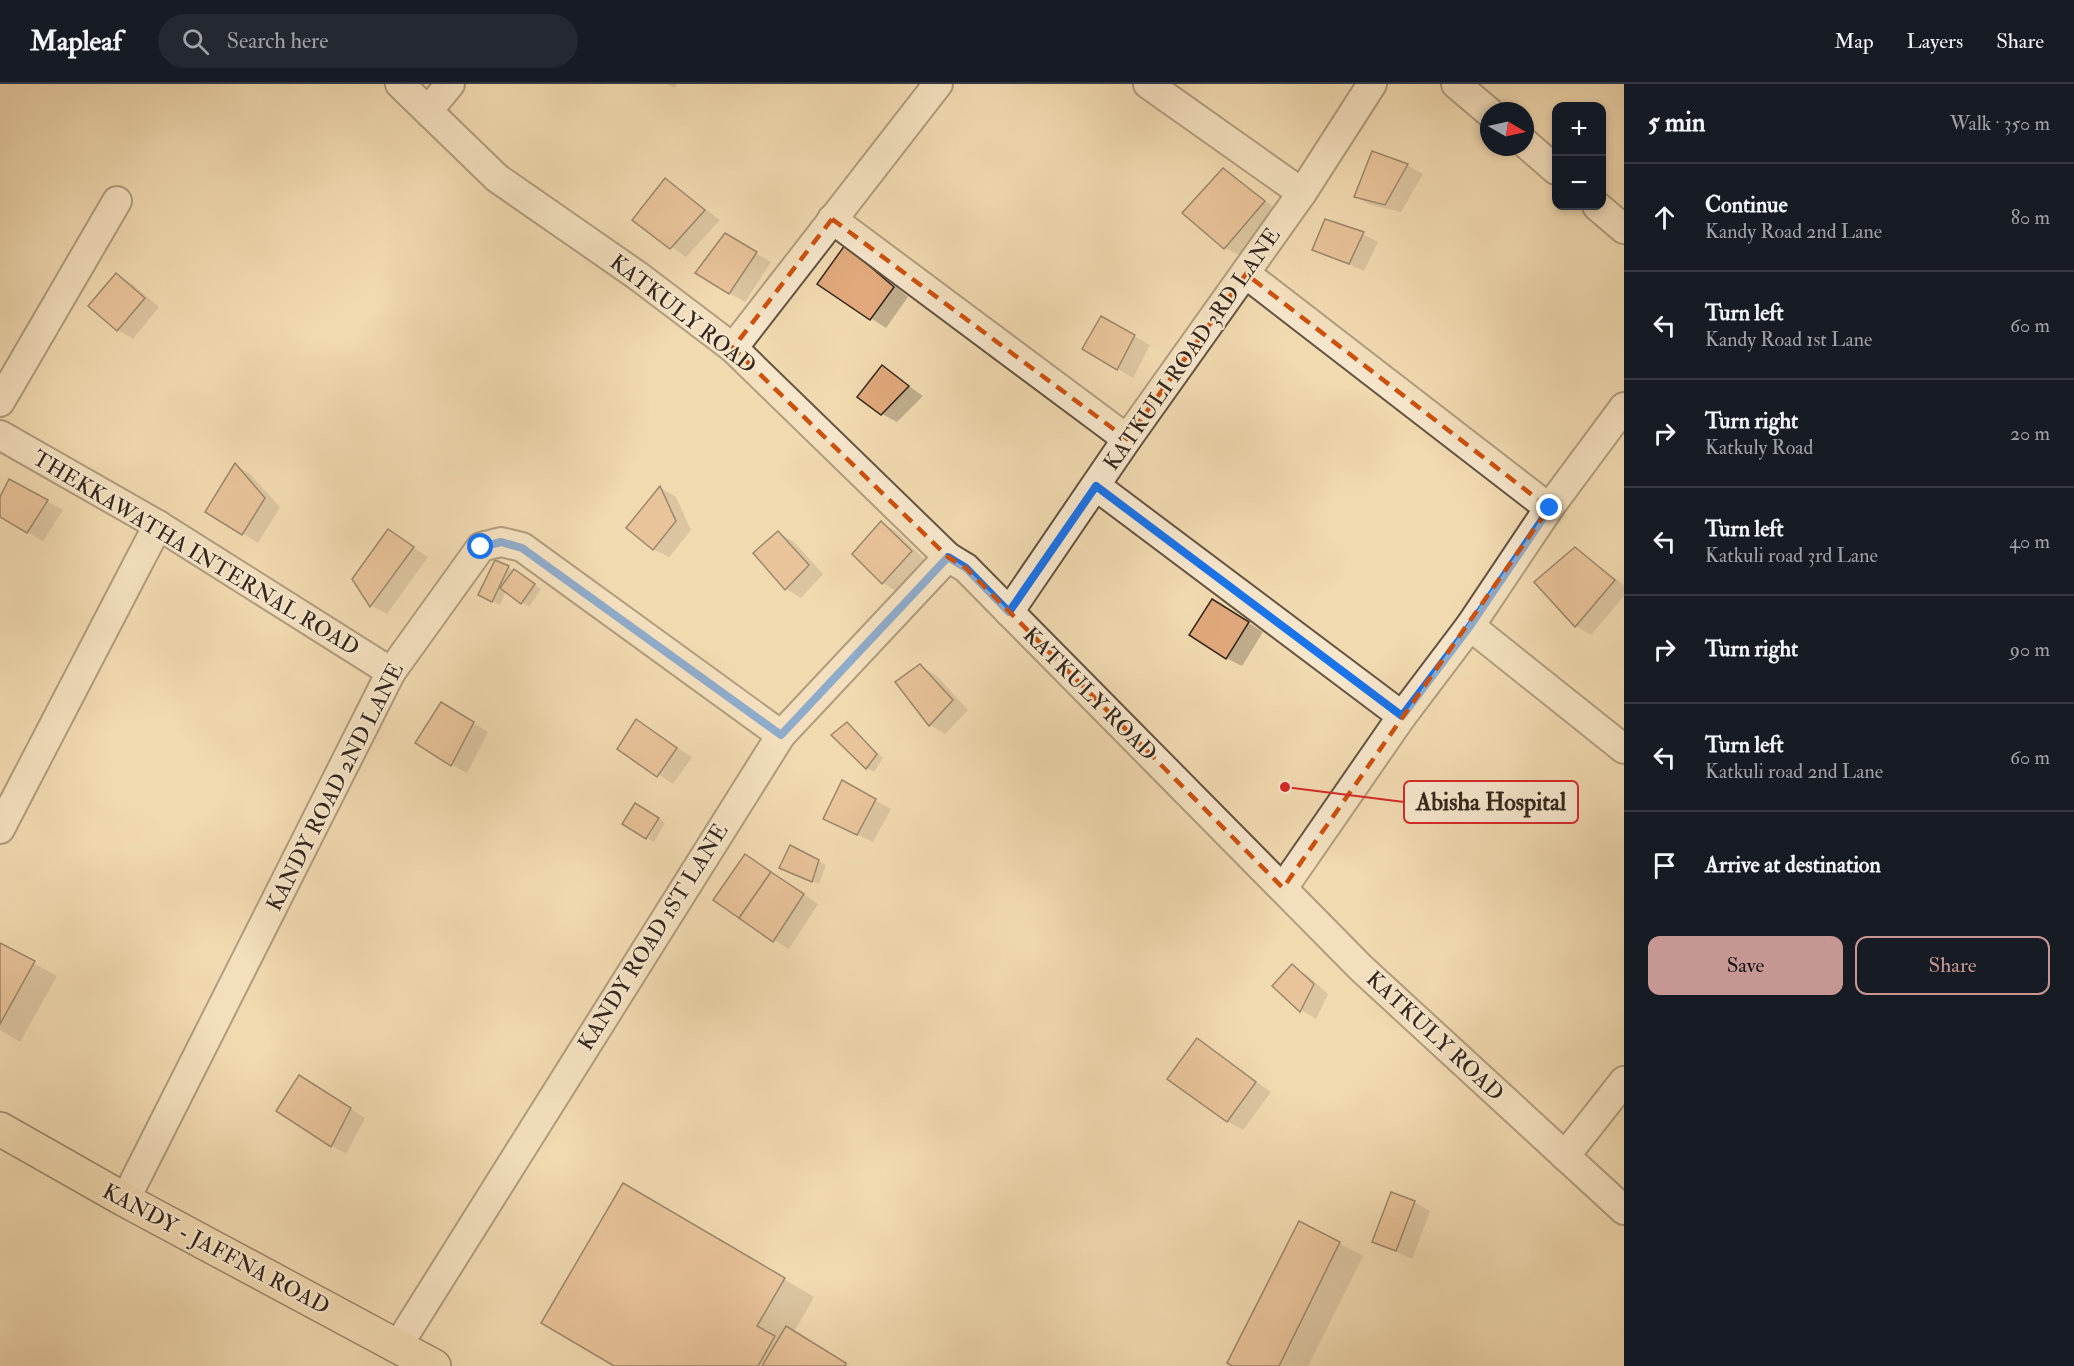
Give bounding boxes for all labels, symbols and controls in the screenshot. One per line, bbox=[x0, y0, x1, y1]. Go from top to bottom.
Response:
search box bbox=[158, 14, 578, 68]
text: Mapleaf bbox=[30, 24, 122, 59]
icon: search bbox=[179, 25, 212, 58]
text: Search here bbox=[227, 27, 328, 55]
text: Map bbox=[1834, 28, 1874, 55]
text: Layers bbox=[1907, 28, 1963, 55]
text: Share bbox=[1996, 28, 2044, 55]
north arrow bbox=[1480, 102, 1534, 156]
map controls bbox=[1552, 102, 1606, 210]
button: + bbox=[1552, 102, 1606, 156]
text: 5 min bbox=[1648, 107, 1705, 139]
text: Walk · 350 m bbox=[1950, 111, 2050, 136]
button: − bbox=[1552, 156, 1606, 210]
text: Continue bbox=[1705, 191, 1788, 219]
icon: ahead bbox=[1648, 201, 1681, 234]
text: 80 m bbox=[2011, 205, 2050, 230]
text: Kandy Road 2nd Lane bbox=[1705, 219, 1882, 244]
street label: KATKULI ROAD 3RD LANE bbox=[1097, 222, 1287, 476]
street label: KATKULY ROAD bbox=[604, 248, 762, 380]
text: Turn left bbox=[1705, 299, 1784, 327]
icon: left bbox=[1648, 309, 1681, 342]
text: 60 m bbox=[2010, 313, 2050, 338]
text: Kandy Road 1st Lane bbox=[1705, 327, 1872, 352]
text: Turn right bbox=[1705, 407, 1798, 435]
icon: right bbox=[1648, 417, 1681, 450]
text: 20 m bbox=[2010, 421, 2050, 446]
text: Katkuly Road bbox=[1705, 435, 1813, 460]
street label: THEKKAWATHA INTERNAL ROAD bbox=[28, 444, 364, 662]
route end bbox=[1536, 494, 1562, 520]
text: Turn left bbox=[1705, 515, 1784, 543]
icon: left bbox=[1648, 525, 1681, 558]
text: 40 m bbox=[2009, 529, 2050, 554]
route start bbox=[467, 533, 493, 559]
text: Katkuli road 3rd Lane bbox=[1705, 543, 1878, 568]
street label: KATKULY ROAD bbox=[1017, 621, 1163, 767]
icon: right bbox=[1648, 633, 1681, 666]
text: Turn right bbox=[1705, 635, 1798, 663]
text: 90 m bbox=[2010, 637, 2050, 662]
street label: KANDY ROAD 2ND LANE bbox=[260, 658, 410, 916]
text: Turn left bbox=[1705, 731, 1784, 759]
icon: left bbox=[1648, 741, 1681, 774]
text: 60 m bbox=[2010, 745, 2050, 770]
text: Katkuli road 2nd Lane bbox=[1705, 759, 1883, 784]
callout: Abisha Hospital bbox=[1404, 781, 1578, 823]
text: Abisha Hospital bbox=[1415, 787, 1567, 818]
street label: KANDY ROAD 1ST LANE bbox=[572, 818, 735, 1056]
icon: arrive bbox=[1648, 849, 1681, 882]
text: Arrive at destination bbox=[1705, 851, 1881, 879]
button: Save bbox=[1648, 936, 1843, 995]
button: Share bbox=[1855, 936, 2050, 995]
street label: KATKULY ROAD bbox=[1360, 965, 1510, 1107]
street label: KANDY - JAFFNA ROAD bbox=[98, 1177, 334, 1321]

